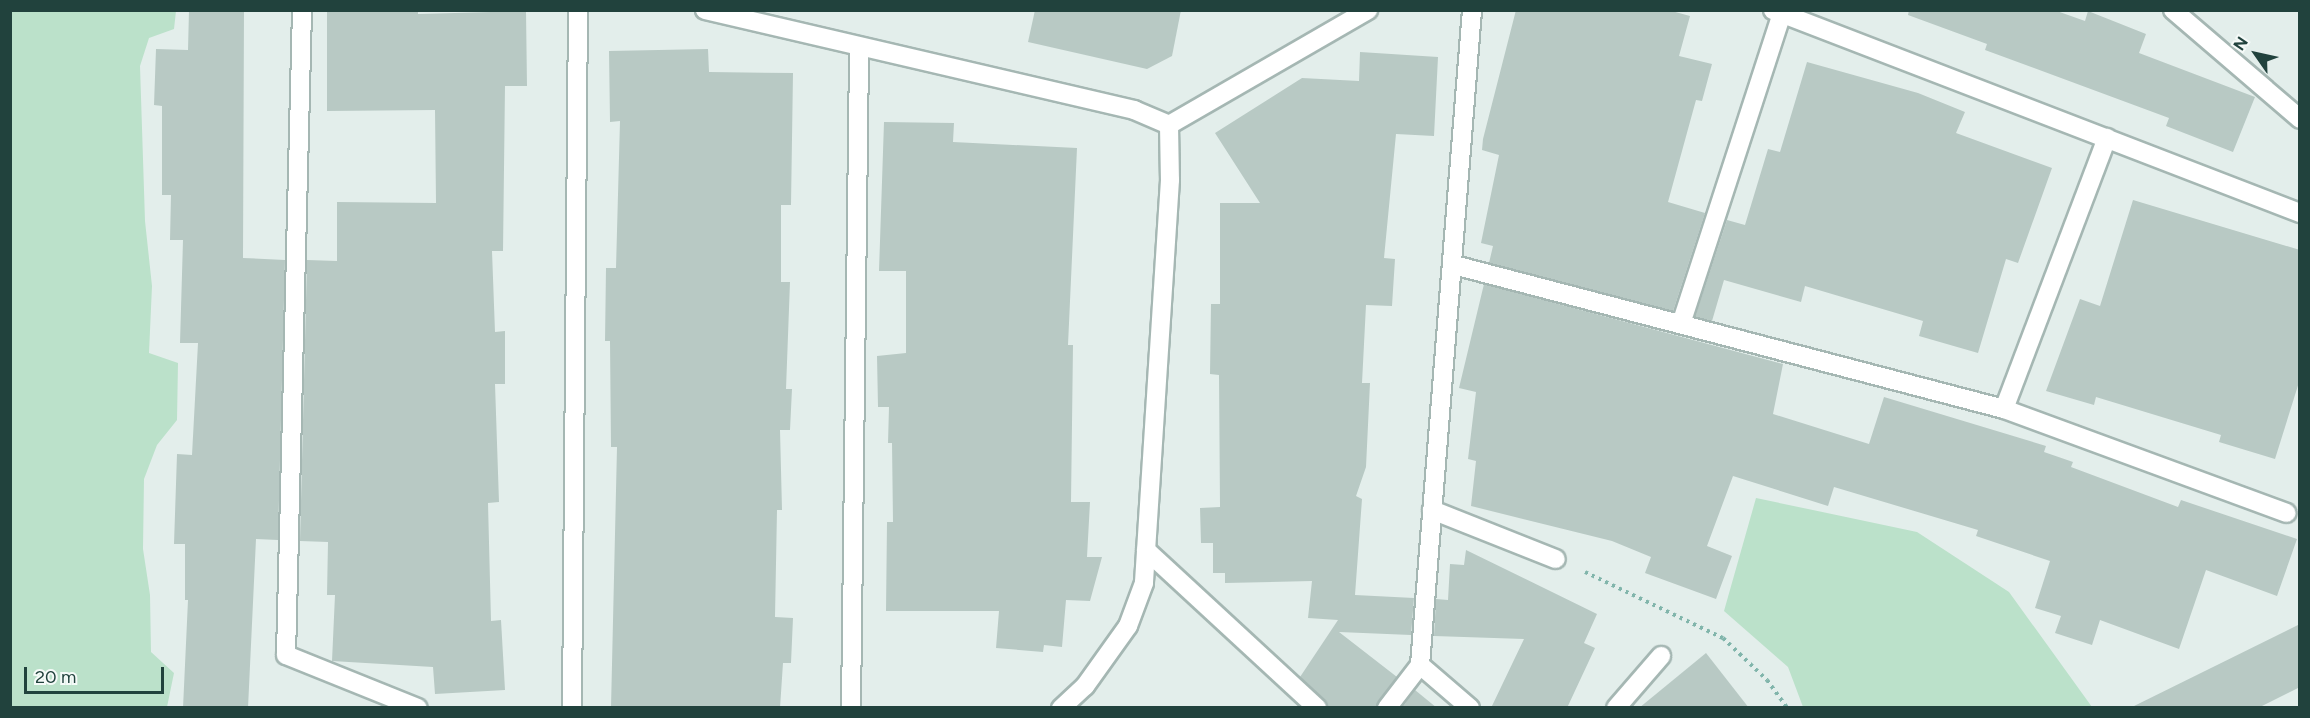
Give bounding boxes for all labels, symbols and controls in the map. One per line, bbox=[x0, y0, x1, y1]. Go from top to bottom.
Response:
north arrow bbox=[2226, 24, 2286, 84]
text: N bbox=[2229, 33, 2252, 54]
scale bar bbox=[27, 655, 166, 693]
text: 20 m bbox=[35, 666, 76, 688]

